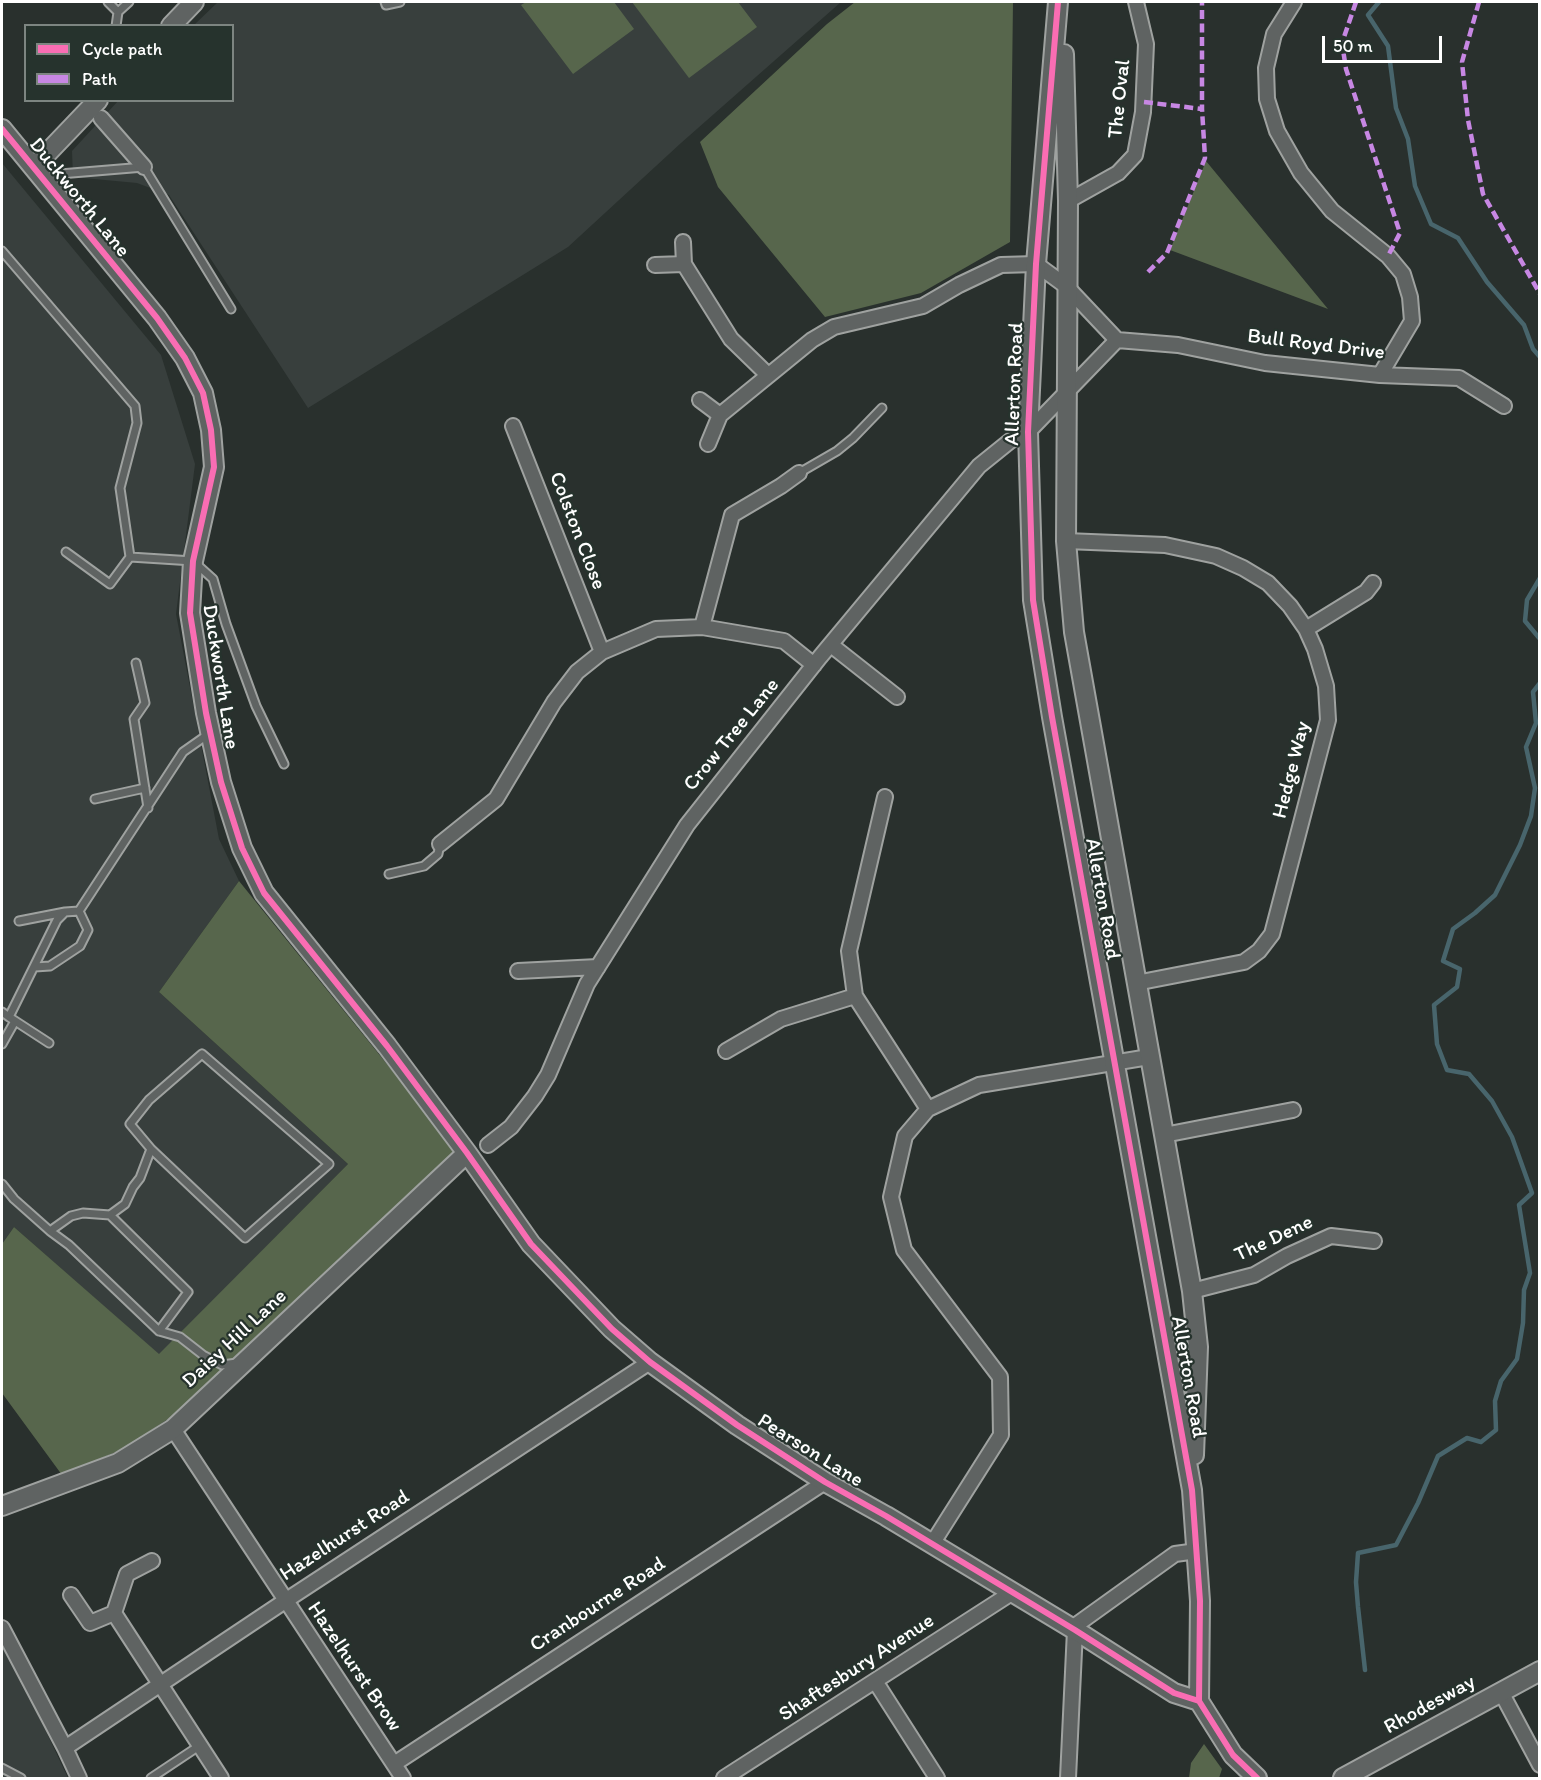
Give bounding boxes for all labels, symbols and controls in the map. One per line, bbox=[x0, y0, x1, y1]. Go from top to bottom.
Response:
legend bbox=[24, 24, 234, 102]
scale bar bbox=[1325, 24, 1445, 62]
text: 50 m bbox=[1333, 35, 1373, 57]
text: Cycle path bbox=[82, 38, 162, 60]
street label: The Oval bbox=[1103, 58, 1137, 140]
text: Path bbox=[82, 68, 117, 90]
street label: Duckworth Lane bbox=[23, 133, 135, 263]
street label: Allerton Road bbox=[1000, 322, 1030, 446]
street label: Bull Royd Drive bbox=[1246, 324, 1386, 366]
street label: Colston Close bbox=[543, 469, 611, 593]
street label: Duckworth Lane bbox=[196, 603, 244, 751]
street label: Crow Tree Lane bbox=[679, 673, 785, 797]
street label: Hedge Way bbox=[1268, 719, 1316, 821]
street label: Allerton Road bbox=[1079, 836, 1125, 962]
street label: The Dene bbox=[1231, 1210, 1317, 1268]
street label: Daisy Hill Lane bbox=[177, 1284, 293, 1394]
street label: Allerton Road bbox=[1165, 1314, 1211, 1440]
street label: Pearson Lane bbox=[752, 1408, 868, 1494]
street label: Hazelhurst Road bbox=[275, 1485, 415, 1587]
street label: Cranbourne Road bbox=[525, 1552, 671, 1658]
street label: Hazelhurst Brow bbox=[301, 1597, 407, 1737]
street label: Shaftesbury Avenue bbox=[775, 1608, 939, 1728]
street label: Rhodesway bbox=[1380, 1670, 1480, 1740]

